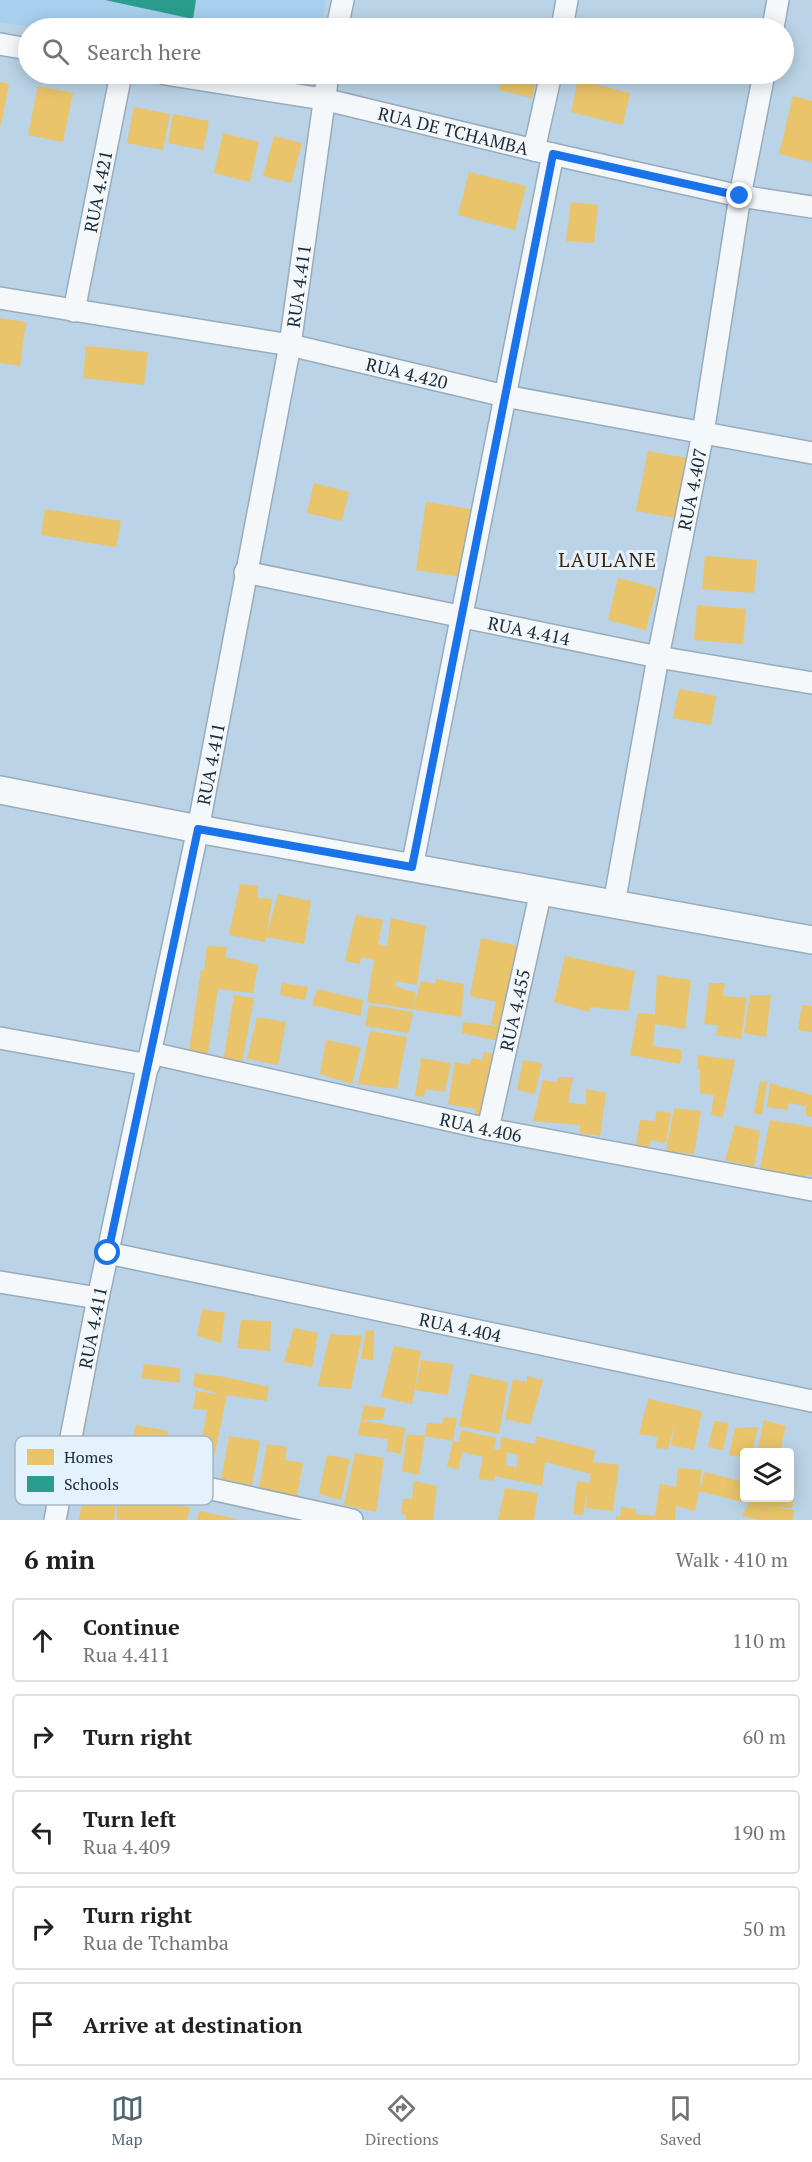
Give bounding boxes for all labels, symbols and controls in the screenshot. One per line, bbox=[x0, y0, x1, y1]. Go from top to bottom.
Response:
search box bbox=[18, 18, 794, 84]
icon: search bbox=[39, 35, 72, 68]
text: Search here bbox=[87, 37, 201, 66]
street label: RUA DE TCHAMBA bbox=[376, 101, 532, 160]
street label: RUA 4.421 bbox=[78, 148, 118, 235]
route end bbox=[726, 182, 752, 208]
street label: RUA 4.411 bbox=[281, 243, 316, 329]
street label: RUA 4.420 bbox=[364, 351, 450, 394]
street label: RUA 4.407 bbox=[672, 446, 712, 532]
district label: LAULANE bbox=[558, 546, 658, 573]
street label: RUA 4.414 bbox=[486, 610, 573, 651]
street label: RUA 4.411 bbox=[191, 721, 230, 807]
street label: RUA 4.455 bbox=[494, 967, 535, 1053]
street label: RUA 4.406 bbox=[437, 1106, 524, 1147]
route start bbox=[94, 1239, 120, 1265]
street label: RUA 4.411 bbox=[73, 1284, 112, 1371]
street label: RUA 4.404 bbox=[417, 1307, 504, 1347]
legend bbox=[15, 1436, 213, 1505]
text: Homes bbox=[64, 1446, 113, 1468]
map controls bbox=[740, 1448, 794, 1502]
button: layers bbox=[740, 1448, 794, 1502]
text: Schools bbox=[64, 1473, 119, 1495]
text: 6 min bbox=[24, 1542, 95, 1576]
text: Walk · 410 m bbox=[676, 1546, 788, 1573]
text: Continue bbox=[83, 1612, 180, 1641]
icon: ahead bbox=[26, 1624, 59, 1657]
text: 110 m bbox=[732, 1627, 786, 1654]
text: Rua 4.411 bbox=[83, 1641, 170, 1668]
icon: right bbox=[26, 1720, 59, 1753]
text: Turn right bbox=[83, 1722, 192, 1751]
text: 60 m bbox=[743, 1723, 786, 1750]
text: Turn left bbox=[83, 1804, 176, 1833]
icon: left bbox=[26, 1816, 59, 1849]
text: 190 m bbox=[732, 1819, 786, 1846]
text: Rua 4.409 bbox=[83, 1833, 170, 1860]
text: Turn right bbox=[83, 1900, 192, 1929]
icon: right bbox=[26, 1912, 59, 1945]
text: 50 m bbox=[743, 1915, 786, 1942]
text: Rua de Tchamba bbox=[83, 1929, 229, 1956]
icon: arrive bbox=[26, 2008, 59, 2041]
text: Arrive at destination bbox=[83, 2010, 302, 2039]
tab: Map bbox=[111, 2092, 144, 2150]
tab: Directions bbox=[365, 2092, 439, 2150]
tab: Saved bbox=[660, 2092, 701, 2150]

